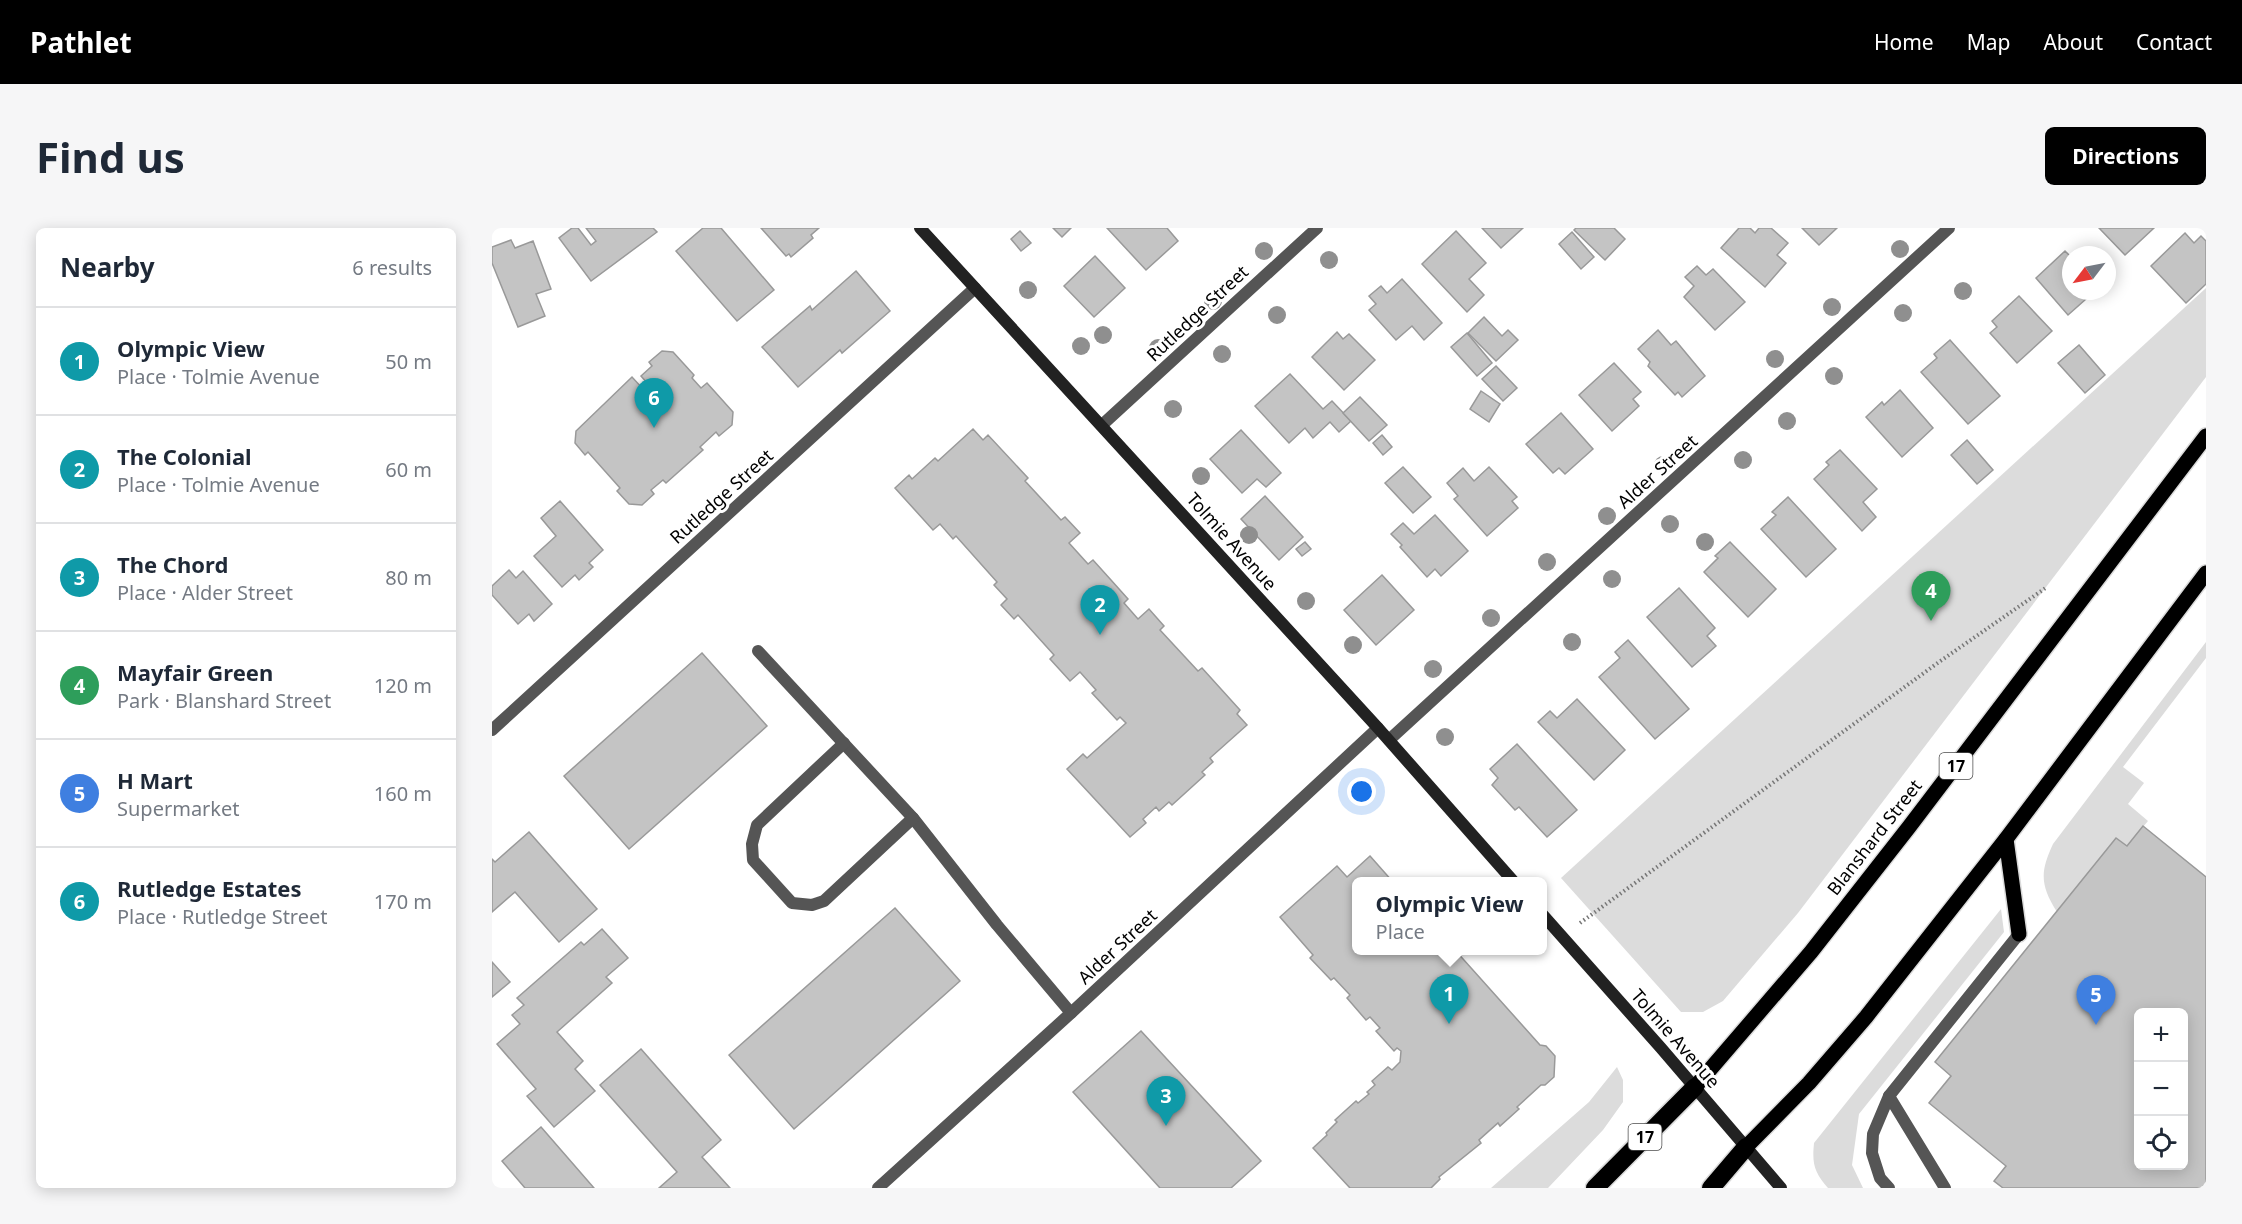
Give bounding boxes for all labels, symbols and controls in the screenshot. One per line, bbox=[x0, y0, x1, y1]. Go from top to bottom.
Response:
text: Pathlet bbox=[30, 23, 132, 61]
text: Home bbox=[1874, 28, 1934, 56]
text: Map bbox=[1967, 28, 2010, 56]
text: About bbox=[2043, 28, 2103, 56]
text: Contact bbox=[2136, 28, 2212, 56]
button: Directions bbox=[2045, 127, 2206, 185]
text: Find us bbox=[36, 128, 185, 185]
north arrow bbox=[2062, 246, 2116, 300]
text: Nearby bbox=[60, 249, 155, 285]
text: 6 results bbox=[352, 254, 432, 281]
street label: Rutledge Street bbox=[1141, 259, 1253, 366]
text: Olympic View bbox=[117, 333, 265, 363]
text: 1 bbox=[74, 348, 85, 375]
text: 50 m bbox=[385, 348, 432, 375]
text: Place · Tolmie Avenue bbox=[117, 363, 320, 390]
pin: 6 bbox=[634, 378, 674, 428]
street label: Alder Street bbox=[1612, 428, 1702, 513]
text: The Colonial bbox=[117, 441, 252, 471]
street label: Rutledge Street bbox=[664, 443, 778, 549]
text: 2 bbox=[74, 456, 85, 483]
text: 60 m bbox=[385, 456, 432, 483]
text: Place · Tolmie Avenue bbox=[117, 471, 320, 498]
street label: Tolmie Avenue bbox=[1182, 487, 1282, 595]
text: The Chord bbox=[117, 549, 228, 579]
text: 3 bbox=[74, 564, 85, 591]
text: 80 m bbox=[385, 564, 432, 591]
pin: 4 bbox=[1912, 572, 1950, 621]
text: Place · Alder Street bbox=[117, 579, 293, 606]
pin: 2 bbox=[1080, 586, 1120, 635]
text: Mayfair Green bbox=[117, 657, 273, 687]
text: 4 bbox=[74, 672, 85, 699]
text: 120 m bbox=[374, 672, 432, 699]
text: Park · Blanshard Street bbox=[117, 687, 331, 714]
road number: 17 bbox=[1940, 753, 1972, 779]
text: H Mart bbox=[117, 765, 193, 795]
street label: Blanshard Street bbox=[1821, 774, 1927, 900]
your location bbox=[1347, 777, 1376, 806]
text: 5 bbox=[74, 780, 85, 807]
text: 160 m bbox=[374, 780, 432, 807]
text: Supermarket bbox=[117, 795, 240, 822]
text: Rutledge Estates bbox=[117, 873, 301, 903]
popup bbox=[1352, 877, 1547, 955]
text: 6 bbox=[74, 888, 85, 915]
text: 170 m bbox=[374, 888, 432, 915]
text: Olympic View bbox=[1376, 888, 1523, 918]
text: Place · Rutledge Street bbox=[117, 903, 328, 930]
street label: Alder Street bbox=[1072, 903, 1162, 989]
text: Place bbox=[1376, 918, 1425, 945]
pin: 1 bbox=[1430, 974, 1468, 1024]
pin: 5 bbox=[2076, 976, 2116, 1025]
street label: Tolmie Avenue bbox=[1626, 983, 1726, 1093]
map controls bbox=[2134, 1008, 2188, 1170]
button: + bbox=[2134, 1008, 2188, 1062]
button: − bbox=[2134, 1062, 2188, 1116]
pin: 3 bbox=[1146, 1076, 1186, 1126]
button: locate bbox=[2134, 1116, 2188, 1170]
road number: 17 bbox=[1628, 1124, 1662, 1150]

